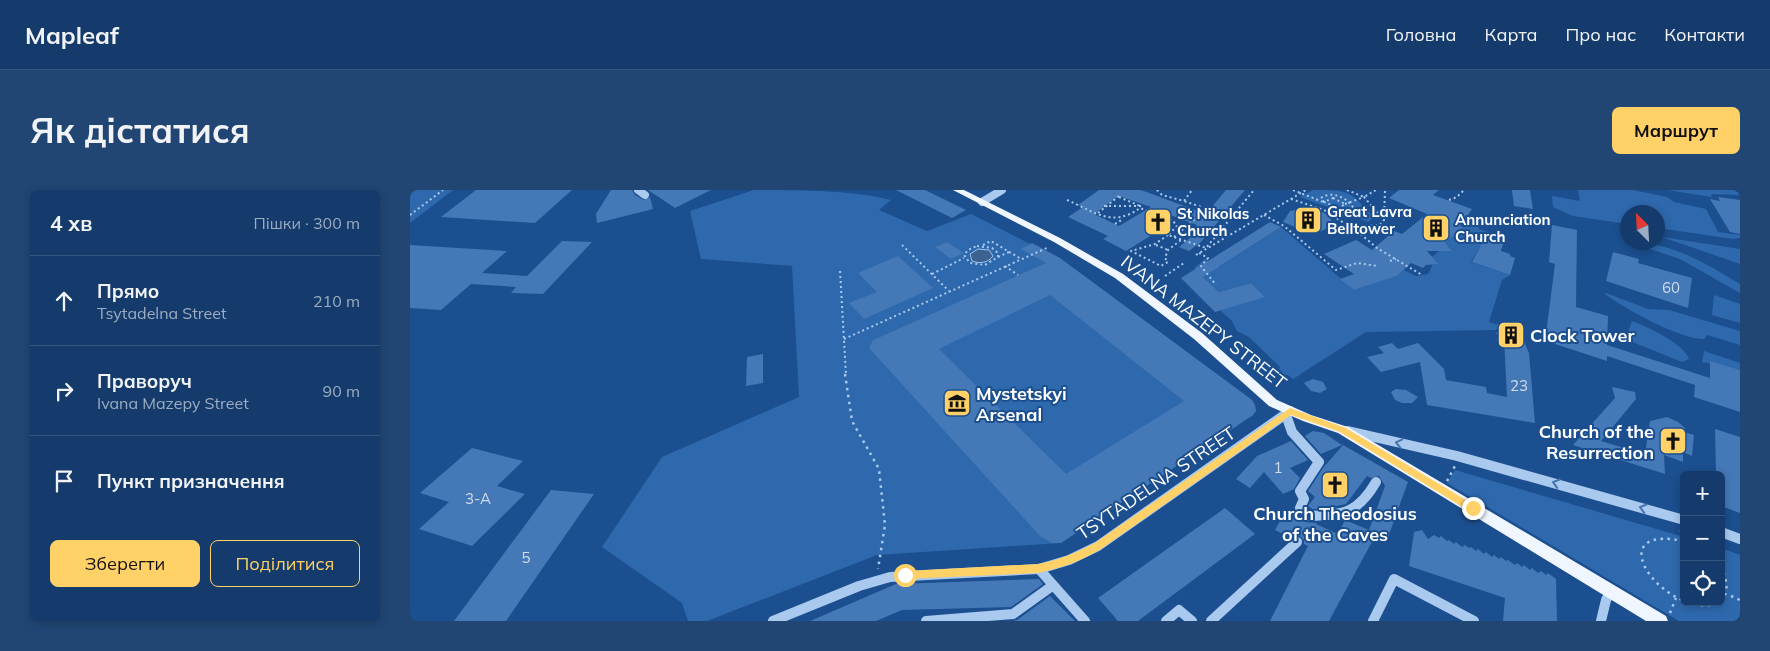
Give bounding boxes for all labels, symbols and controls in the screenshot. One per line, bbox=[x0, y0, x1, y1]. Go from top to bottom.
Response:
text: Mapleaf bbox=[25, 20, 119, 50]
text: Головна bbox=[1386, 23, 1457, 46]
text: Карта bbox=[1485, 23, 1538, 46]
text: Про нас bbox=[1566, 23, 1636, 46]
text: Контакти bbox=[1664, 23, 1745, 46]
button: Маршрут bbox=[1612, 107, 1740, 154]
text: Як дістатися bbox=[30, 108, 250, 152]
place label: Great Lavra Belltower bbox=[1327, 202, 1412, 238]
place label: St Nikolas Church bbox=[1177, 204, 1249, 240]
building icon: Great Lavra Belltower bbox=[1293, 205, 1323, 235]
north arrow bbox=[1620, 205, 1665, 250]
church icon: St Nikolas Church bbox=[1143, 207, 1173, 237]
text: 4 хв bbox=[50, 210, 92, 236]
place label: Annunciation Church bbox=[1455, 210, 1551, 246]
text: Пішки · 300 m bbox=[254, 213, 360, 233]
building icon: Annunciation Church bbox=[1421, 213, 1451, 243]
street label: IVANA MAZEPY STREET bbox=[1117, 250, 1292, 394]
house number: 60 bbox=[1662, 278, 1680, 297]
text: Прямо bbox=[97, 279, 159, 303]
icon: ahead bbox=[50, 287, 78, 315]
text: 210 m bbox=[313, 291, 360, 311]
text: Tsytadelna Street bbox=[97, 303, 227, 323]
building icon: Clock Tower bbox=[1496, 320, 1526, 350]
place label: Clock Tower bbox=[1530, 324, 1635, 347]
text: Праворуч bbox=[97, 369, 192, 393]
house number: 23 bbox=[1510, 376, 1528, 395]
icon: right bbox=[50, 377, 78, 405]
text: 90 m bbox=[323, 381, 360, 401]
place label: Mystetskyi Arsenal bbox=[976, 382, 1067, 426]
museum icon: Mystetskyi Arsenal bbox=[942, 388, 972, 418]
text: Ivana Mazepy Street bbox=[97, 393, 249, 413]
place label: Church of the Resurrection bbox=[1539, 420, 1654, 464]
street label: TSYTADELNA STREET bbox=[1072, 421, 1240, 545]
church icon: Church of the Resurrection bbox=[1658, 426, 1688, 456]
one-way arrow bbox=[1394, 438, 1403, 449]
house number: 1 bbox=[1273, 458, 1283, 477]
icon: arrive bbox=[50, 467, 78, 495]
text: Пункт призначення bbox=[97, 469, 285, 493]
church icon: Church Theodosius of the Caves bbox=[1320, 470, 1350, 500]
map controls bbox=[1680, 471, 1725, 606]
button: + bbox=[1680, 471, 1725, 516]
one-way arrow bbox=[1552, 479, 1560, 489]
house number: 3-А bbox=[465, 489, 491, 508]
route end bbox=[1462, 497, 1485, 520]
place label: Church Theodosius of the Caves bbox=[1253, 502, 1417, 546]
one-way arrow bbox=[1640, 504, 1648, 514]
button: − bbox=[1680, 516, 1725, 561]
button: Зберегти bbox=[50, 540, 200, 587]
button: Поділитися bbox=[210, 540, 360, 587]
house number: 5 bbox=[521, 548, 531, 567]
button: locate bbox=[1680, 561, 1725, 606]
route start bbox=[894, 564, 917, 587]

